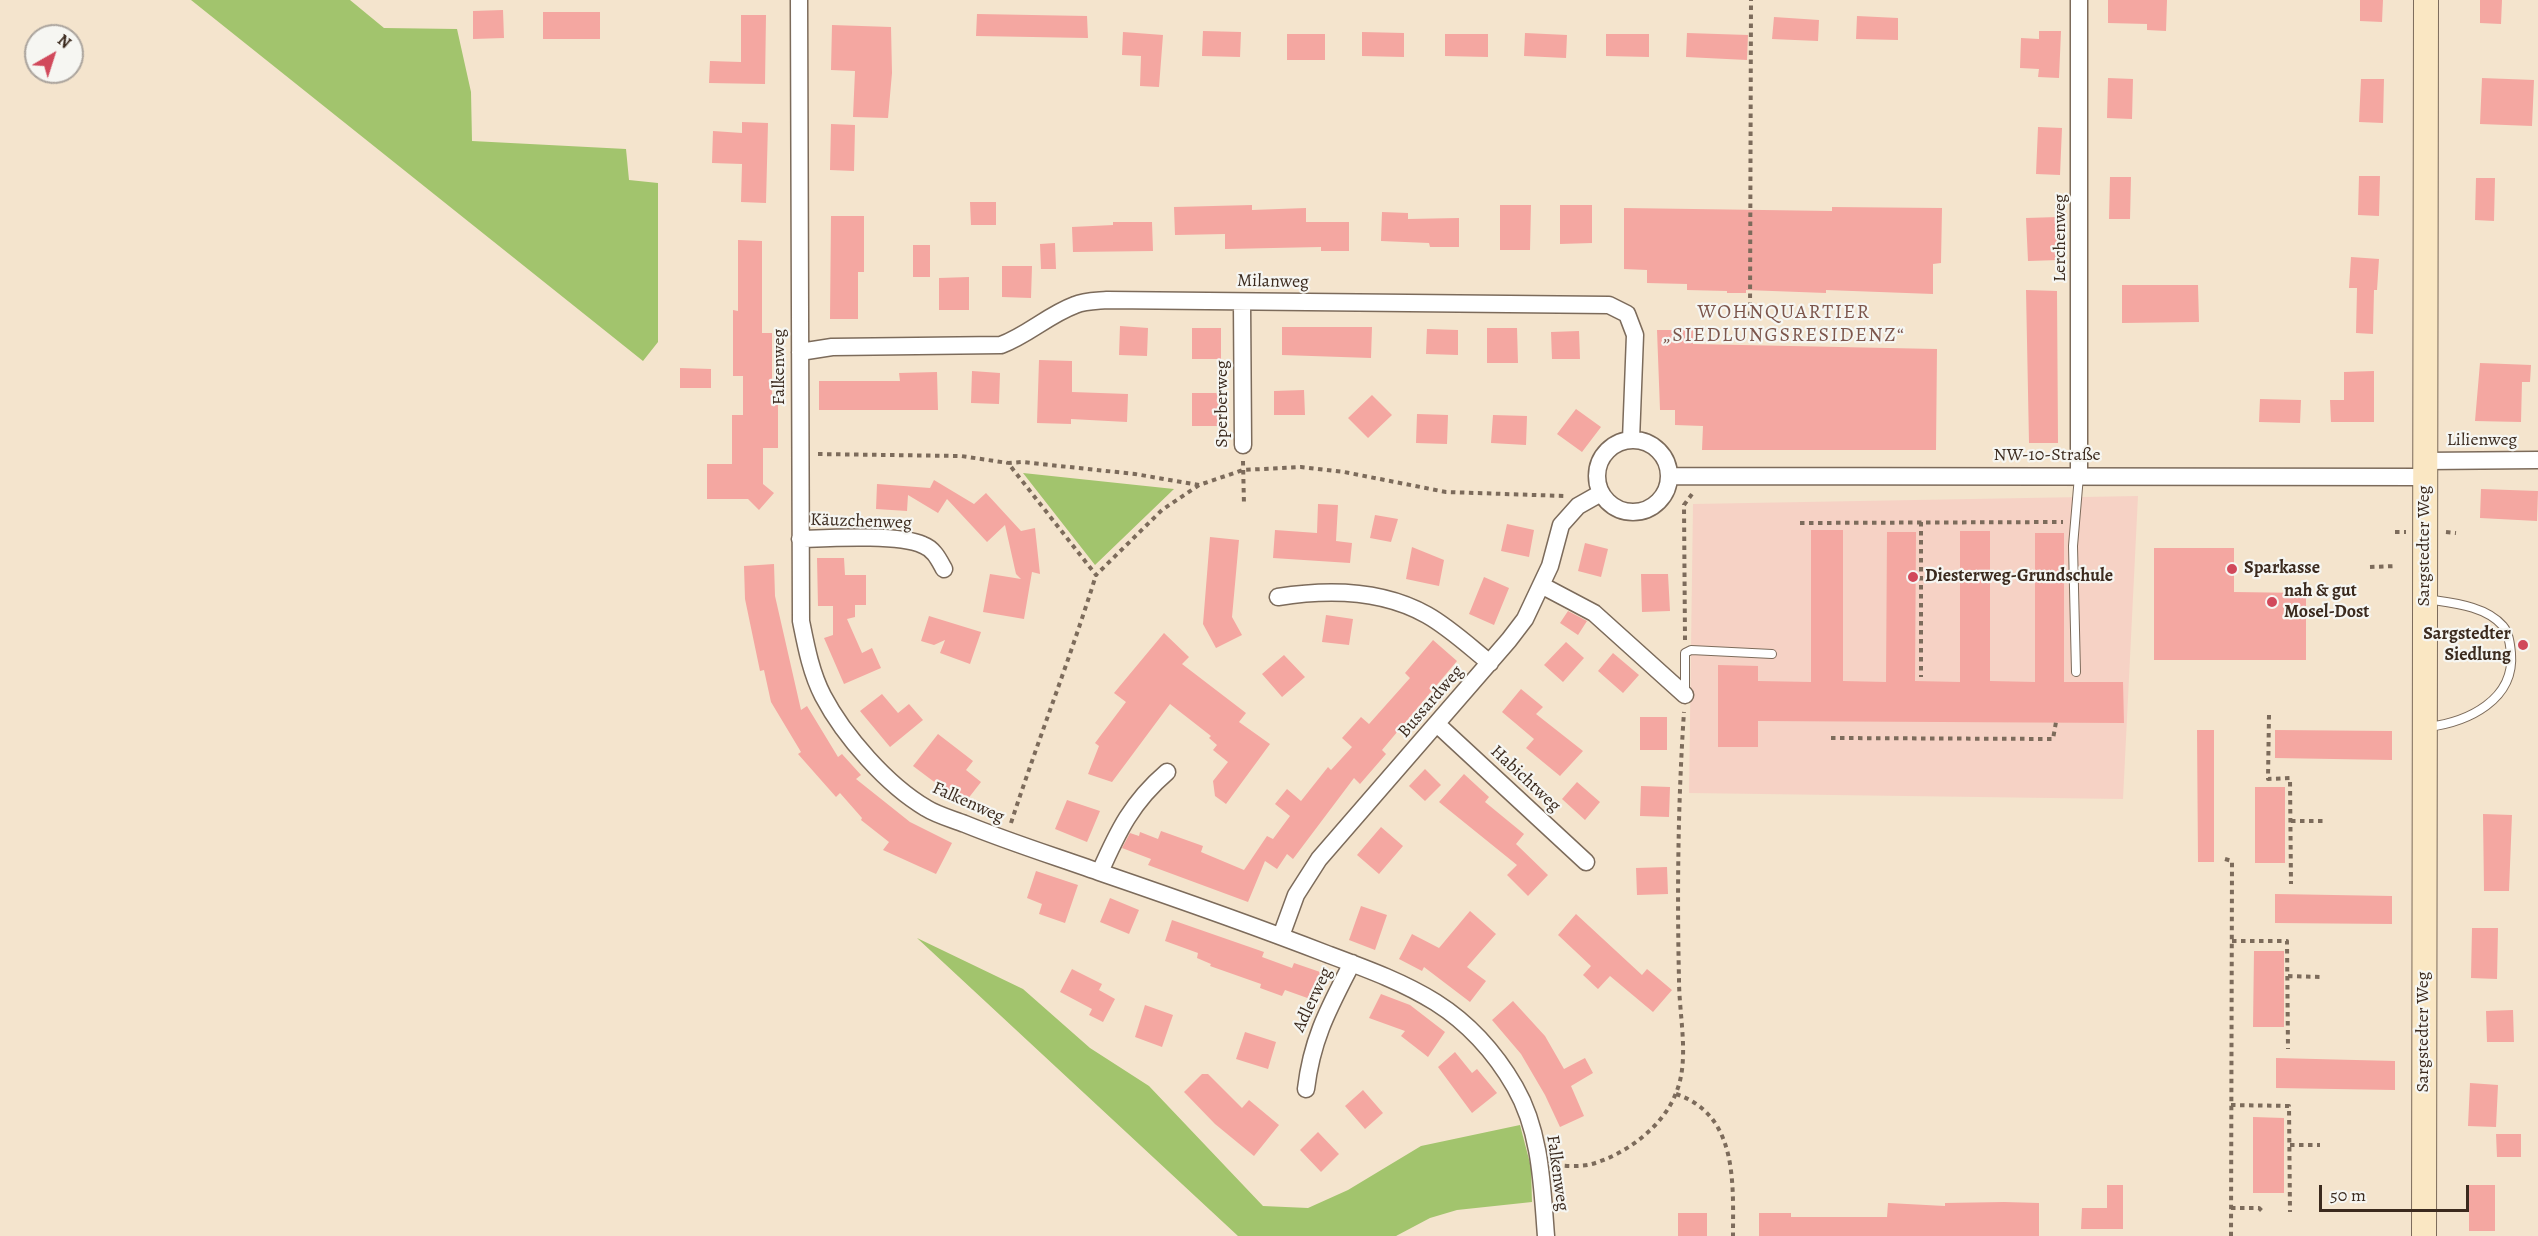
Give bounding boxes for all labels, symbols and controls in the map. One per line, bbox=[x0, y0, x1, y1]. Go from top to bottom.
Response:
north arrow bbox=[24, 24, 84, 84]
text: N bbox=[53, 29, 76, 54]
street label: Lerchenweg bbox=[2050, 194, 2072, 282]
street label: Milanweg bbox=[1237, 271, 1309, 293]
district label: WOHNQUARTIER „SIEDLUNGSRESIDENZ“ bbox=[1663, 301, 1905, 348]
street label: Falkenweg bbox=[769, 329, 791, 405]
street label: Sperberweg bbox=[1212, 360, 1234, 448]
street label: Lilienweg bbox=[2447, 430, 2517, 452]
street label: NW-10-Straße bbox=[1994, 445, 2100, 467]
street label: Sargstedter Weg bbox=[2414, 485, 2436, 607]
street label: Käuzchenweg bbox=[810, 509, 912, 535]
place label: Sparkasse bbox=[2244, 558, 2320, 580]
marker: Sparkasse bbox=[2225, 562, 2239, 576]
place label: Diesterweg-Grundschule bbox=[1925, 566, 2113, 588]
marker: Diesterweg-Grundschule bbox=[1906, 570, 1920, 584]
place label: nah & gut Mosel-Dost bbox=[2284, 581, 2369, 624]
marker: nah & gut Mosel-Dost bbox=[2265, 595, 2279, 609]
place label: Sargstedter Siedlung bbox=[2423, 624, 2511, 666]
marker: Sargstedter Siedlung bbox=[2516, 638, 2530, 652]
street label: Bussardweg bbox=[1394, 661, 1468, 743]
street label: Habichtweg bbox=[1485, 741, 1565, 817]
street label: Falkenweg bbox=[929, 778, 1007, 828]
street label: Adlerweg bbox=[1289, 964, 1337, 1036]
street label: Sargstedter Weg bbox=[2413, 971, 2435, 1093]
street label: Falkenweg bbox=[1541, 1134, 1573, 1212]
scale bar bbox=[2322, 1173, 2472, 1211]
text: 50 m bbox=[2330, 1183, 2366, 1207]

